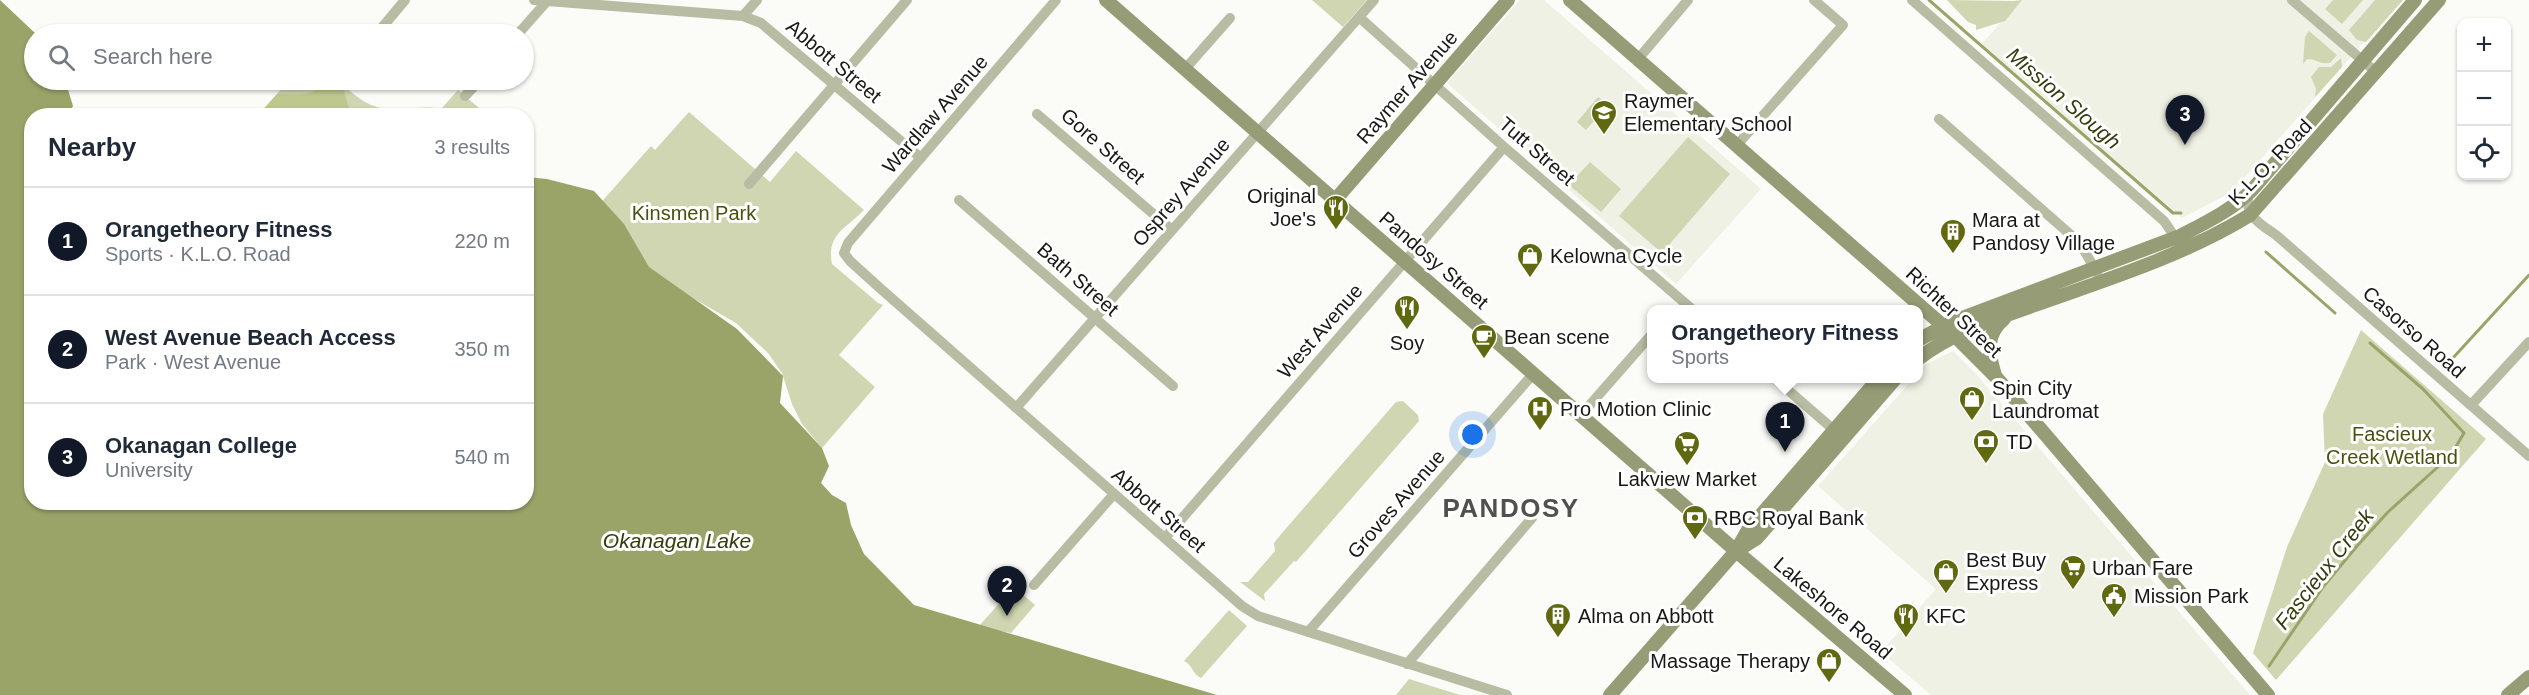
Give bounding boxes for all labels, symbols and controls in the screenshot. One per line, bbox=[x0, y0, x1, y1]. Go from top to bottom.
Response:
street label: Abbott Street bbox=[782, 15, 886, 107]
map controls bbox=[2457, 18, 2511, 180]
button: + bbox=[2457, 18, 2511, 72]
search box bbox=[24, 24, 534, 90]
street label: Raymer Avenue bbox=[1352, 26, 1462, 148]
icon: search bbox=[45, 41, 78, 74]
water label: Mission Slough bbox=[2003, 43, 2125, 153]
text: Search here bbox=[93, 44, 213, 69]
street label: Wardlaw Avenue bbox=[878, 51, 992, 177]
button: − bbox=[2457, 72, 2511, 126]
place label: Raymer Elementary School bbox=[1624, 90, 1792, 135]
pin: 3 bbox=[2166, 96, 2204, 145]
school or university icon: Raymer Elementary School bbox=[1589, 98, 1619, 136]
street label: Gore Street bbox=[1057, 104, 1150, 189]
street label: Tutt Street bbox=[1495, 112, 1579, 190]
street label: K.L.O. Road bbox=[2224, 115, 2316, 209]
button: locate bbox=[2457, 126, 2511, 180]
text: Nearby bbox=[48, 132, 136, 162]
street label: Osprey Avenue bbox=[1128, 133, 1234, 251]
text: 3 results bbox=[434, 136, 510, 158]
place label: Original Joe's bbox=[1247, 185, 1316, 230]
restaurant icon: Original Joe's bbox=[1321, 193, 1351, 231]
park label: Kinsmen Park bbox=[632, 202, 757, 224]
street label: Pandosy Street bbox=[1375, 207, 1493, 313]
place label: Mara at Pandosy Village bbox=[1972, 209, 2115, 254]
text: Orangetheory Fitness bbox=[105, 217, 332, 242]
building icon: Mara at Pandosy Village bbox=[1938, 217, 1968, 255]
text: 1 bbox=[62, 230, 73, 252]
text: 220 m bbox=[454, 230, 510, 252]
street label: Bath Street bbox=[1033, 238, 1123, 320]
shop icon: Kelowna Cycle bbox=[1515, 241, 1545, 279]
text: Sports · K.L.O. Road bbox=[105, 243, 291, 265]
place label: Kelowna Cycle bbox=[1550, 245, 1682, 267]
street label: Richter Street bbox=[1902, 262, 2007, 362]
street label: West Avenue bbox=[1273, 280, 1367, 382]
street label: Casorso Road bbox=[2359, 282, 2469, 382]
restaurant icon: Soy bbox=[1392, 293, 1422, 331]
popup bbox=[1647, 305, 1923, 383]
text: Orangetheory Fitness bbox=[1671, 320, 1899, 345]
cafe icon: Bean scene bbox=[1469, 322, 1499, 360]
text: West Avenue Beach Access bbox=[105, 325, 396, 350]
place label: Bean scene bbox=[1504, 326, 1610, 348]
place label: Soy bbox=[1390, 332, 1424, 354]
text: 2 bbox=[62, 338, 73, 360]
text: 350 m bbox=[454, 338, 510, 360]
text: Sports bbox=[1671, 346, 1729, 368]
text: Park · West Avenue bbox=[105, 351, 281, 373]
place label: Spin City Laundromat bbox=[1992, 377, 2099, 422]
shop icon: Spin City Laundromat bbox=[1957, 384, 1987, 422]
hospital icon: Pro Motion Clinic bbox=[1525, 394, 1555, 432]
place label: Pro Motion Clinic bbox=[1560, 398, 1711, 420]
pin: 1 bbox=[1766, 402, 1804, 452]
your location bbox=[1458, 420, 1487, 449]
park label: Fascieux Creek Wetland bbox=[2326, 423, 2458, 468]
bank icon: TD bbox=[1971, 427, 2001, 465]
supermarket icon: Lakview Market bbox=[1672, 429, 1702, 467]
place label: TD bbox=[2006, 431, 2033, 453]
text: Okanagan College bbox=[105, 433, 297, 458]
street label: Groves Avenue bbox=[1343, 445, 1449, 563]
text: 3 bbox=[62, 446, 73, 468]
text: 540 m bbox=[454, 446, 510, 468]
text: University bbox=[105, 459, 193, 481]
street label: Abbott Street bbox=[1108, 463, 1211, 557]
place label: Lakview Market bbox=[1618, 468, 1757, 490]
district label: PANDOSY bbox=[1442, 493, 1580, 523]
bank icon: RBC Royal Bank bbox=[1680, 503, 1710, 541]
water label: Fascieux Creek bbox=[2270, 503, 2379, 634]
place label: RBC Royal Bank bbox=[1714, 507, 1865, 529]
water label: Okanagan Lake bbox=[603, 529, 751, 552]
place label: Best Buy Express bbox=[1966, 549, 2046, 594]
street label: Lakeshore Road bbox=[1770, 552, 1896, 664]
supermarket icon: Urban Fare bbox=[2058, 553, 2088, 591]
shop icon: Best Buy Express bbox=[1931, 557, 1961, 595]
place label: Urban Fare bbox=[2092, 557, 2193, 579]
pin: 2 bbox=[988, 566, 1026, 616]
public building icon: Mission Park bbox=[2099, 581, 2129, 619]
place label: Mission Park bbox=[2134, 585, 2249, 607]
building icon: Alma on Abbott bbox=[1543, 601, 1573, 639]
restaurant icon: KFC bbox=[1891, 601, 1921, 639]
place label: Alma on Abbott bbox=[1578, 605, 1714, 627]
place label: KFC bbox=[1926, 605, 1966, 627]
shop icon: Massage Therapy bbox=[1814, 646, 1844, 684]
place label: Massage Therapy bbox=[1650, 650, 1810, 672]

